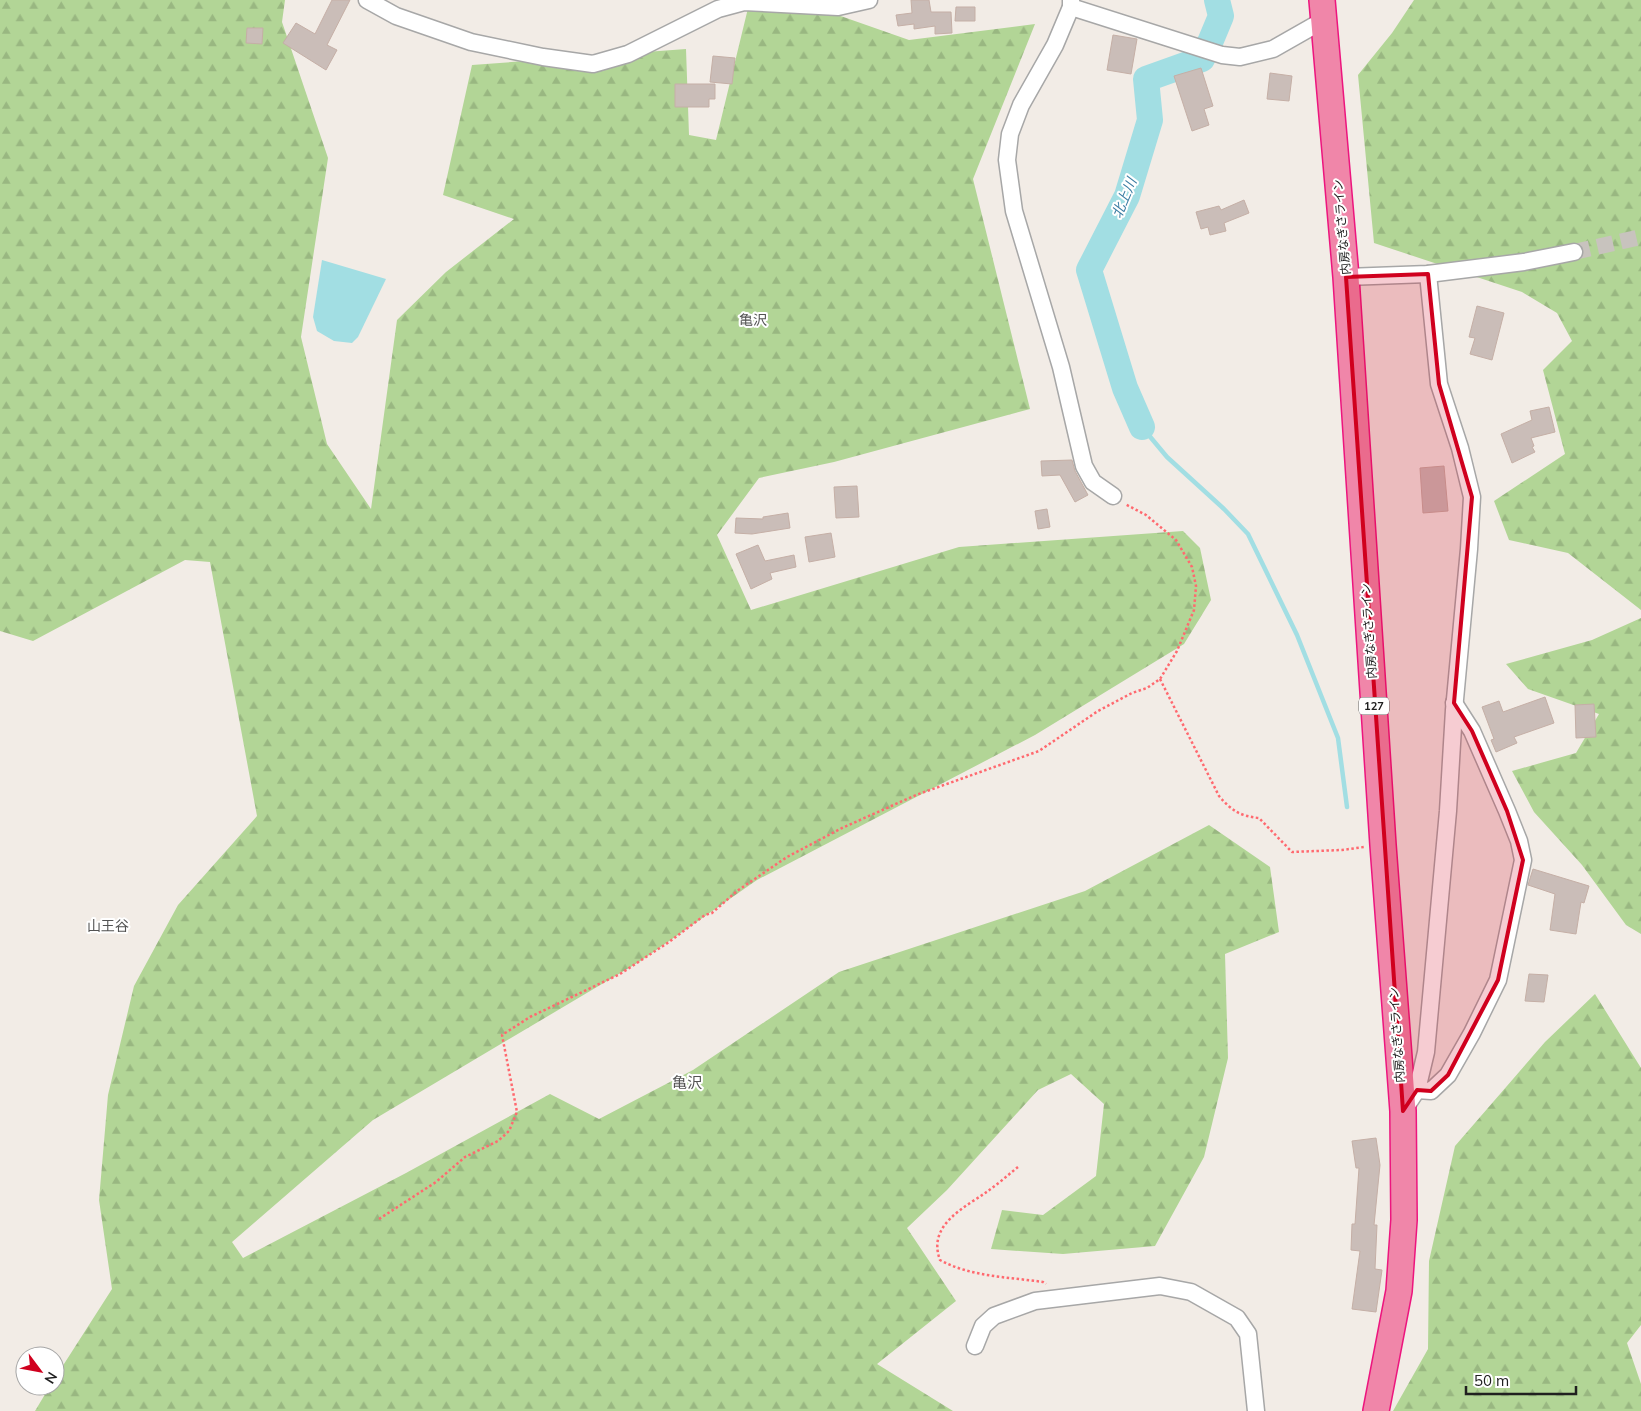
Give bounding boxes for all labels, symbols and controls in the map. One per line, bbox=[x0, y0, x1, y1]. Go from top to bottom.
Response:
water label: 北上川 bbox=[1108, 173, 1141, 221]
street label: 内房なぎさライン bbox=[1330, 179, 1353, 276]
district label: 亀沢 bbox=[739, 311, 767, 329]
street label: 内房なぎさライン bbox=[1358, 583, 1379, 679]
road number: 127 bbox=[1359, 698, 1389, 714]
district label: 山王谷 bbox=[87, 917, 129, 935]
street label: 内房なぎさライン bbox=[1386, 987, 1407, 1083]
district label: 亀沢 bbox=[672, 1073, 702, 1092]
north arrow bbox=[15, 1346, 65, 1396]
scale bar bbox=[1466, 1364, 1576, 1396]
text: N bbox=[41, 1369, 61, 1387]
text: 50 m bbox=[1474, 1371, 1509, 1390]

